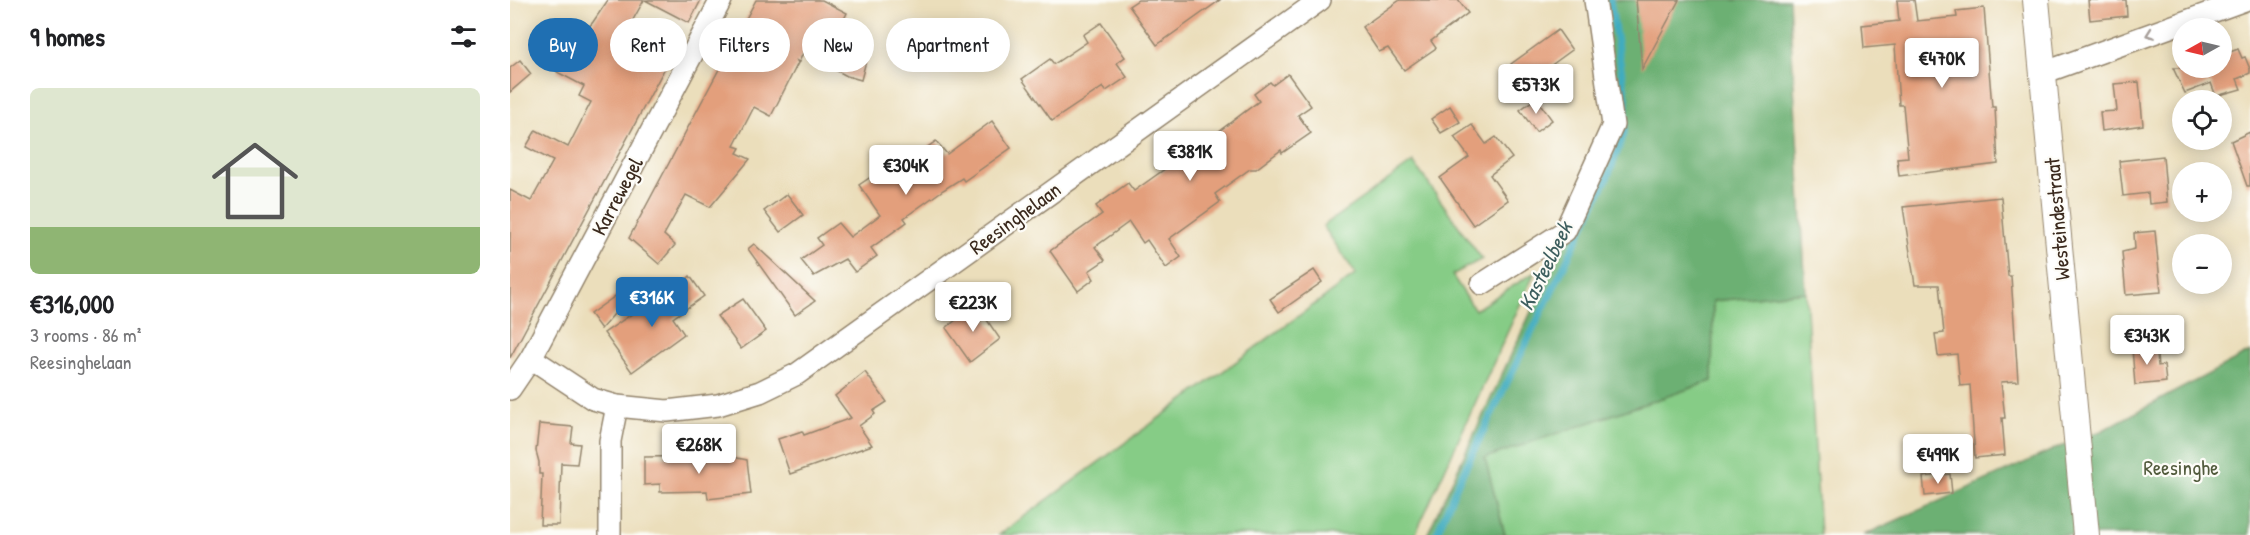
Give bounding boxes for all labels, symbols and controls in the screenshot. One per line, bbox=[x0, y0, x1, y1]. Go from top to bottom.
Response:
chip: Buy bbox=[528, 18, 598, 72]
chip: Rent bbox=[610, 18, 687, 72]
chip: Filters bbox=[699, 18, 790, 72]
chip: New bbox=[802, 18, 874, 72]
chip: Apartment bbox=[886, 18, 1010, 72]
north arrow bbox=[2172, 18, 2232, 78]
map controls bbox=[2172, 18, 2232, 294]
text: 9 homes bbox=[30, 19, 105, 54]
icon: filters bbox=[447, 20, 480, 53]
one-way arrow bbox=[2145, 27, 2156, 40]
pin: €470K bbox=[1900, 38, 1984, 89]
text: €470K bbox=[1919, 44, 1965, 71]
pin: €573K bbox=[1494, 64, 1578, 115]
text: €573K bbox=[1512, 70, 1560, 97]
button: locate bbox=[2172, 90, 2232, 150]
icon: home bbox=[201, 127, 309, 235]
pin: €381K bbox=[1148, 131, 1232, 182]
text: €381K bbox=[1168, 137, 1212, 164]
pin: €304K bbox=[864, 145, 948, 196]
street label: Karrewegel bbox=[584, 151, 650, 240]
text: €304K bbox=[883, 151, 929, 178]
street label: Westeindestraat bbox=[2037, 156, 2077, 281]
button: + bbox=[2172, 162, 2232, 222]
street label: Reesinghelaan bbox=[963, 175, 1067, 261]
water label: Kasteelbeek bbox=[1511, 215, 1580, 315]
button: − bbox=[2172, 234, 2232, 294]
pin: €316K bbox=[610, 277, 694, 328]
pin: €223K bbox=[931, 282, 1015, 333]
text: €316K bbox=[630, 283, 674, 310]
text: €316,000 bbox=[30, 286, 114, 321]
text: €223K bbox=[949, 288, 997, 315]
pin: €343K bbox=[2105, 315, 2189, 366]
text: 3 rooms · 86 m² bbox=[30, 321, 141, 348]
text: €343K bbox=[2124, 321, 2170, 348]
text: Reesinghelaan bbox=[30, 348, 132, 375]
pin: €268K bbox=[657, 424, 741, 475]
text: €268K bbox=[676, 430, 722, 457]
pin: €499K bbox=[1896, 434, 1980, 485]
text: €499K bbox=[1917, 440, 1959, 467]
park label: Reesinghe bbox=[2143, 453, 2219, 482]

